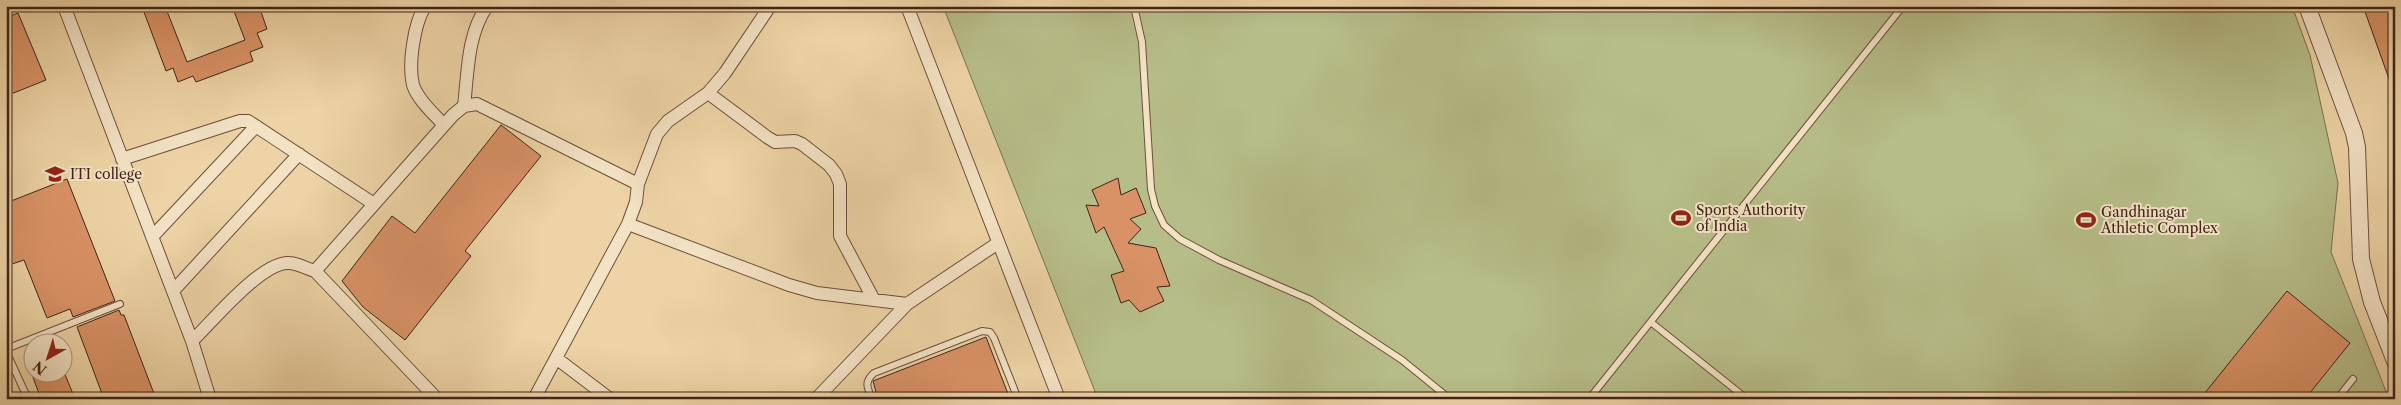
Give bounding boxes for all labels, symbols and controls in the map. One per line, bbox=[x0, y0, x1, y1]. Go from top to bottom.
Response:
school or university icon: ITI college bbox=[44, 163, 66, 185]
place label: ITI college bbox=[70, 165, 142, 183]
place label: Sports Authority of India bbox=[1696, 201, 1806, 235]
place label: Gandhinagar Athletic Complex bbox=[2100, 203, 2219, 237]
sports icon: Sports Authority of India bbox=[1670, 207, 1692, 229]
sports icon: Gandhinagar Athletic Complex bbox=[2075, 209, 2097, 231]
north arrow bbox=[22, 332, 72, 382]
text: N bbox=[29, 357, 50, 379]

